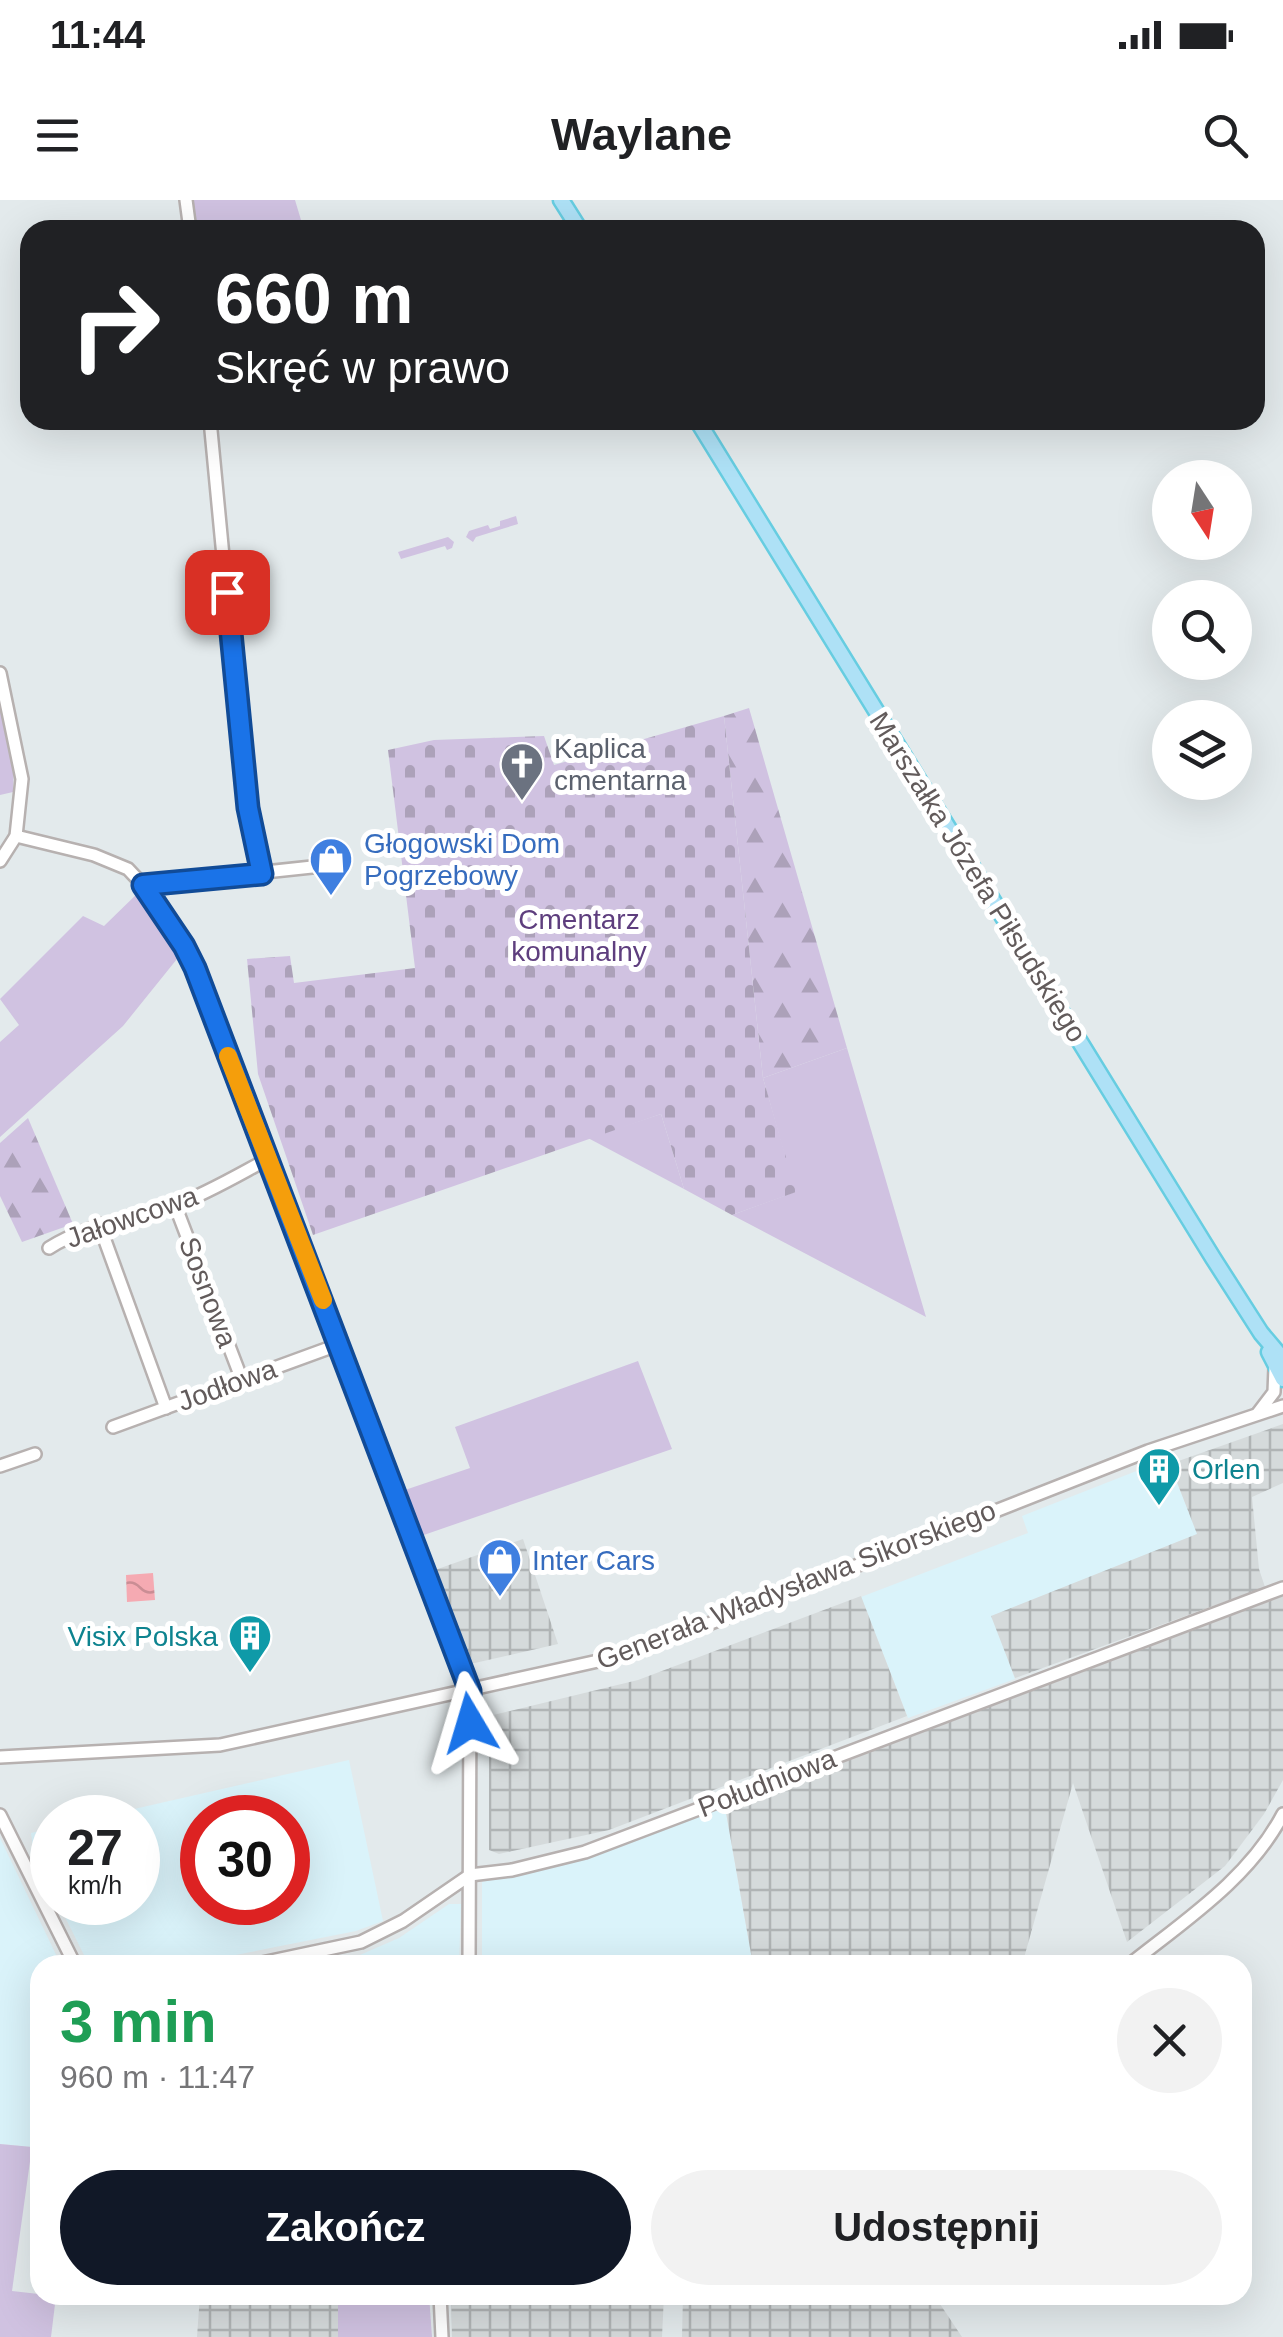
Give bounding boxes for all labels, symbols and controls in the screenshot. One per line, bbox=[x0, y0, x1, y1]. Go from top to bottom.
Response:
text: 11:44 bbox=[50, 14, 145, 56]
icon: menu bbox=[30, 108, 85, 163]
icon: search bbox=[1198, 108, 1253, 163]
text: Waylane bbox=[551, 109, 732, 160]
icon: right bbox=[50, 260, 180, 390]
text: 660 m bbox=[215, 260, 413, 338]
text: Skręć w prawo bbox=[215, 342, 510, 393]
north arrow bbox=[1152, 460, 1252, 560]
map controls bbox=[1152, 460, 1252, 800]
pin bbox=[185, 550, 270, 635]
icon: arrive bbox=[200, 565, 255, 620]
button: search bbox=[1152, 580, 1252, 680]
button: layers bbox=[1152, 700, 1252, 800]
street label: Marszałka Józefa Piłsudskiego bbox=[863, 706, 1093, 1048]
place label: Kaplica cmentarna bbox=[554, 733, 687, 796]
church icon: Kaplica cmentarna bbox=[499, 741, 545, 802]
place label: Głogowski Dom Pogrzebowy bbox=[364, 828, 560, 891]
shop icon: Głogowski Dom Pogrzebowy bbox=[308, 836, 354, 897]
park label: Cmentarz komunalny bbox=[511, 904, 647, 967]
street label: Jałowcowa bbox=[62, 1180, 202, 1254]
street label: Sosnowa bbox=[173, 1233, 243, 1352]
street label: Jodłowa bbox=[173, 1353, 281, 1417]
building icon: Orlen bbox=[1136, 1446, 1182, 1507]
place label: Orlen bbox=[1192, 1454, 1260, 1485]
street label: Generała Władysława Sikorskiego bbox=[592, 1494, 1000, 1676]
shop icon: Inter Cars bbox=[477, 1537, 523, 1598]
place label: Inter Cars bbox=[532, 1545, 655, 1576]
building icon: Visix Polska bbox=[227, 1613, 273, 1674]
place label: Visix Polska bbox=[68, 1621, 218, 1652]
position arrow bbox=[418, 1671, 522, 1775]
street label: Południowa bbox=[694, 1742, 841, 1823]
speed limit sign: 30 bbox=[180, 1795, 310, 1925]
text: 27 bbox=[67, 1820, 123, 1876]
text: km/h bbox=[68, 1871, 122, 1899]
text: 3 min bbox=[60, 1988, 217, 2055]
button: close bbox=[1117, 1988, 1222, 2093]
text: 960 m · 11:47 bbox=[60, 2059, 255, 2095]
button: Zakończ bbox=[60, 2170, 631, 2285]
button: Udostępnij bbox=[651, 2170, 1222, 2285]

